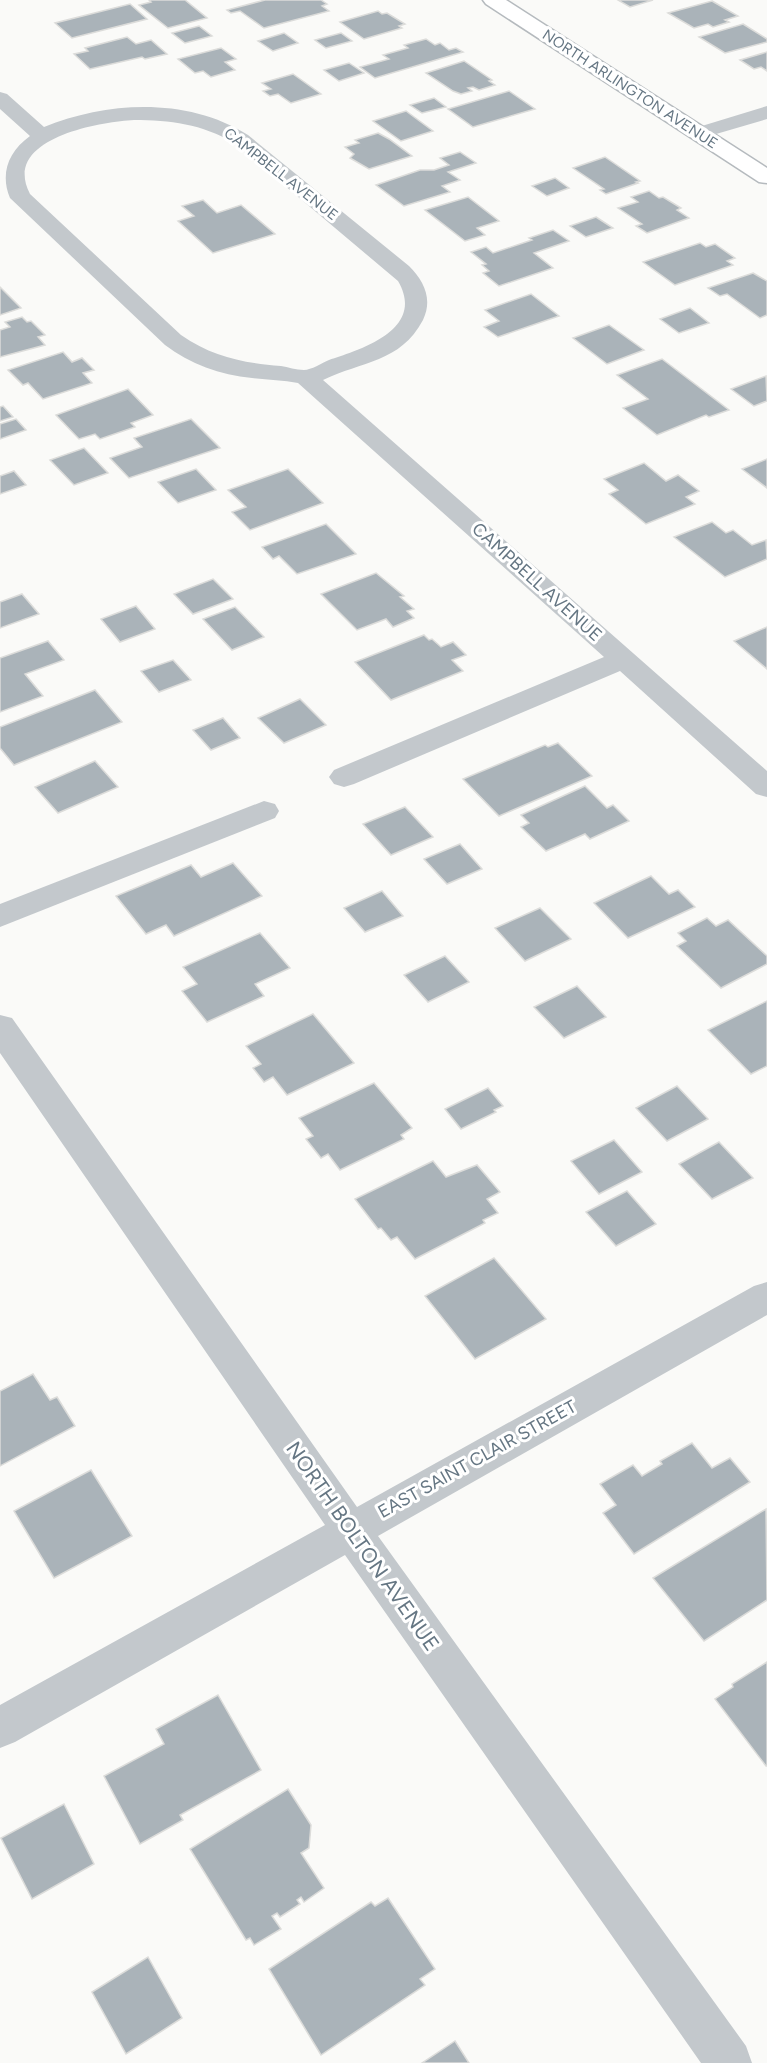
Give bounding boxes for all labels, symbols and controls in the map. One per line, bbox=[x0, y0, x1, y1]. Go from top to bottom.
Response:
street label: NORTH ARLINGTON AVENUE bbox=[539, 26, 721, 152]
street label: CAMPBELL AVENUE bbox=[220, 124, 342, 224]
street label: CAMPBELL AVENUE bbox=[467, 518, 607, 646]
street label: EAST SAINT CLAIR STREET bbox=[374, 1395, 580, 1523]
street label: NORTH BOLTON AVENUE bbox=[281, 1437, 445, 1655]

